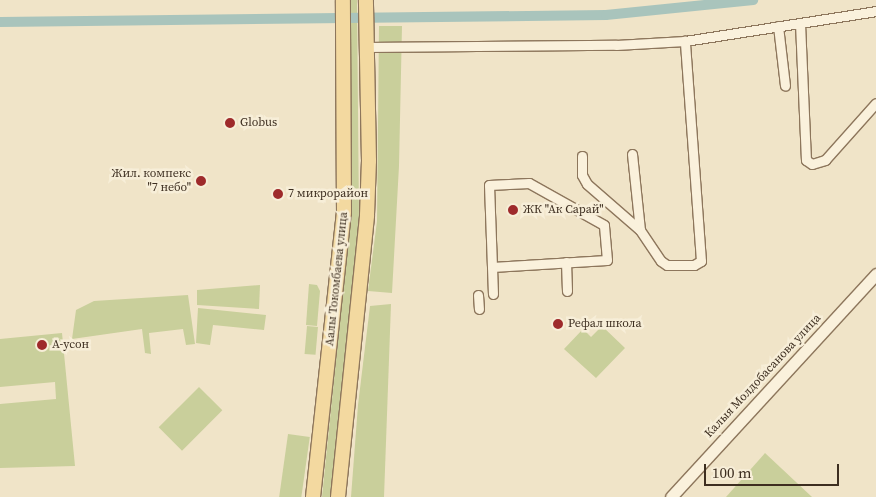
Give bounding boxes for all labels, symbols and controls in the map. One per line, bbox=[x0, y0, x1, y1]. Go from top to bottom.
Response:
place label: Globus bbox=[240, 116, 277, 130]
marker: Globus bbox=[224, 117, 236, 129]
place label: Жил. компекс "7 небо" bbox=[111, 167, 191, 195]
marker: Жил. компекс "7 небо" bbox=[195, 175, 207, 187]
place label: 7 микрорайон bbox=[288, 187, 368, 201]
marker: 7 микрорайон bbox=[272, 188, 284, 200]
place label: ЖК "Ак Сарай" bbox=[523, 203, 603, 217]
marker: ЖК "Ак Сарай" bbox=[507, 204, 519, 216]
street label: Аалы Токомбаева улица bbox=[323, 211, 351, 347]
street label: Калыя Молдобасанова улица bbox=[702, 311, 824, 441]
place label: Рефал школа bbox=[568, 317, 642, 331]
marker: Рефал школа bbox=[552, 318, 564, 330]
place label: А-усон bbox=[52, 338, 89, 352]
marker: А-усон bbox=[36, 339, 48, 351]
scale bar bbox=[706, 454, 841, 486]
text: 100 m bbox=[712, 462, 752, 483]

